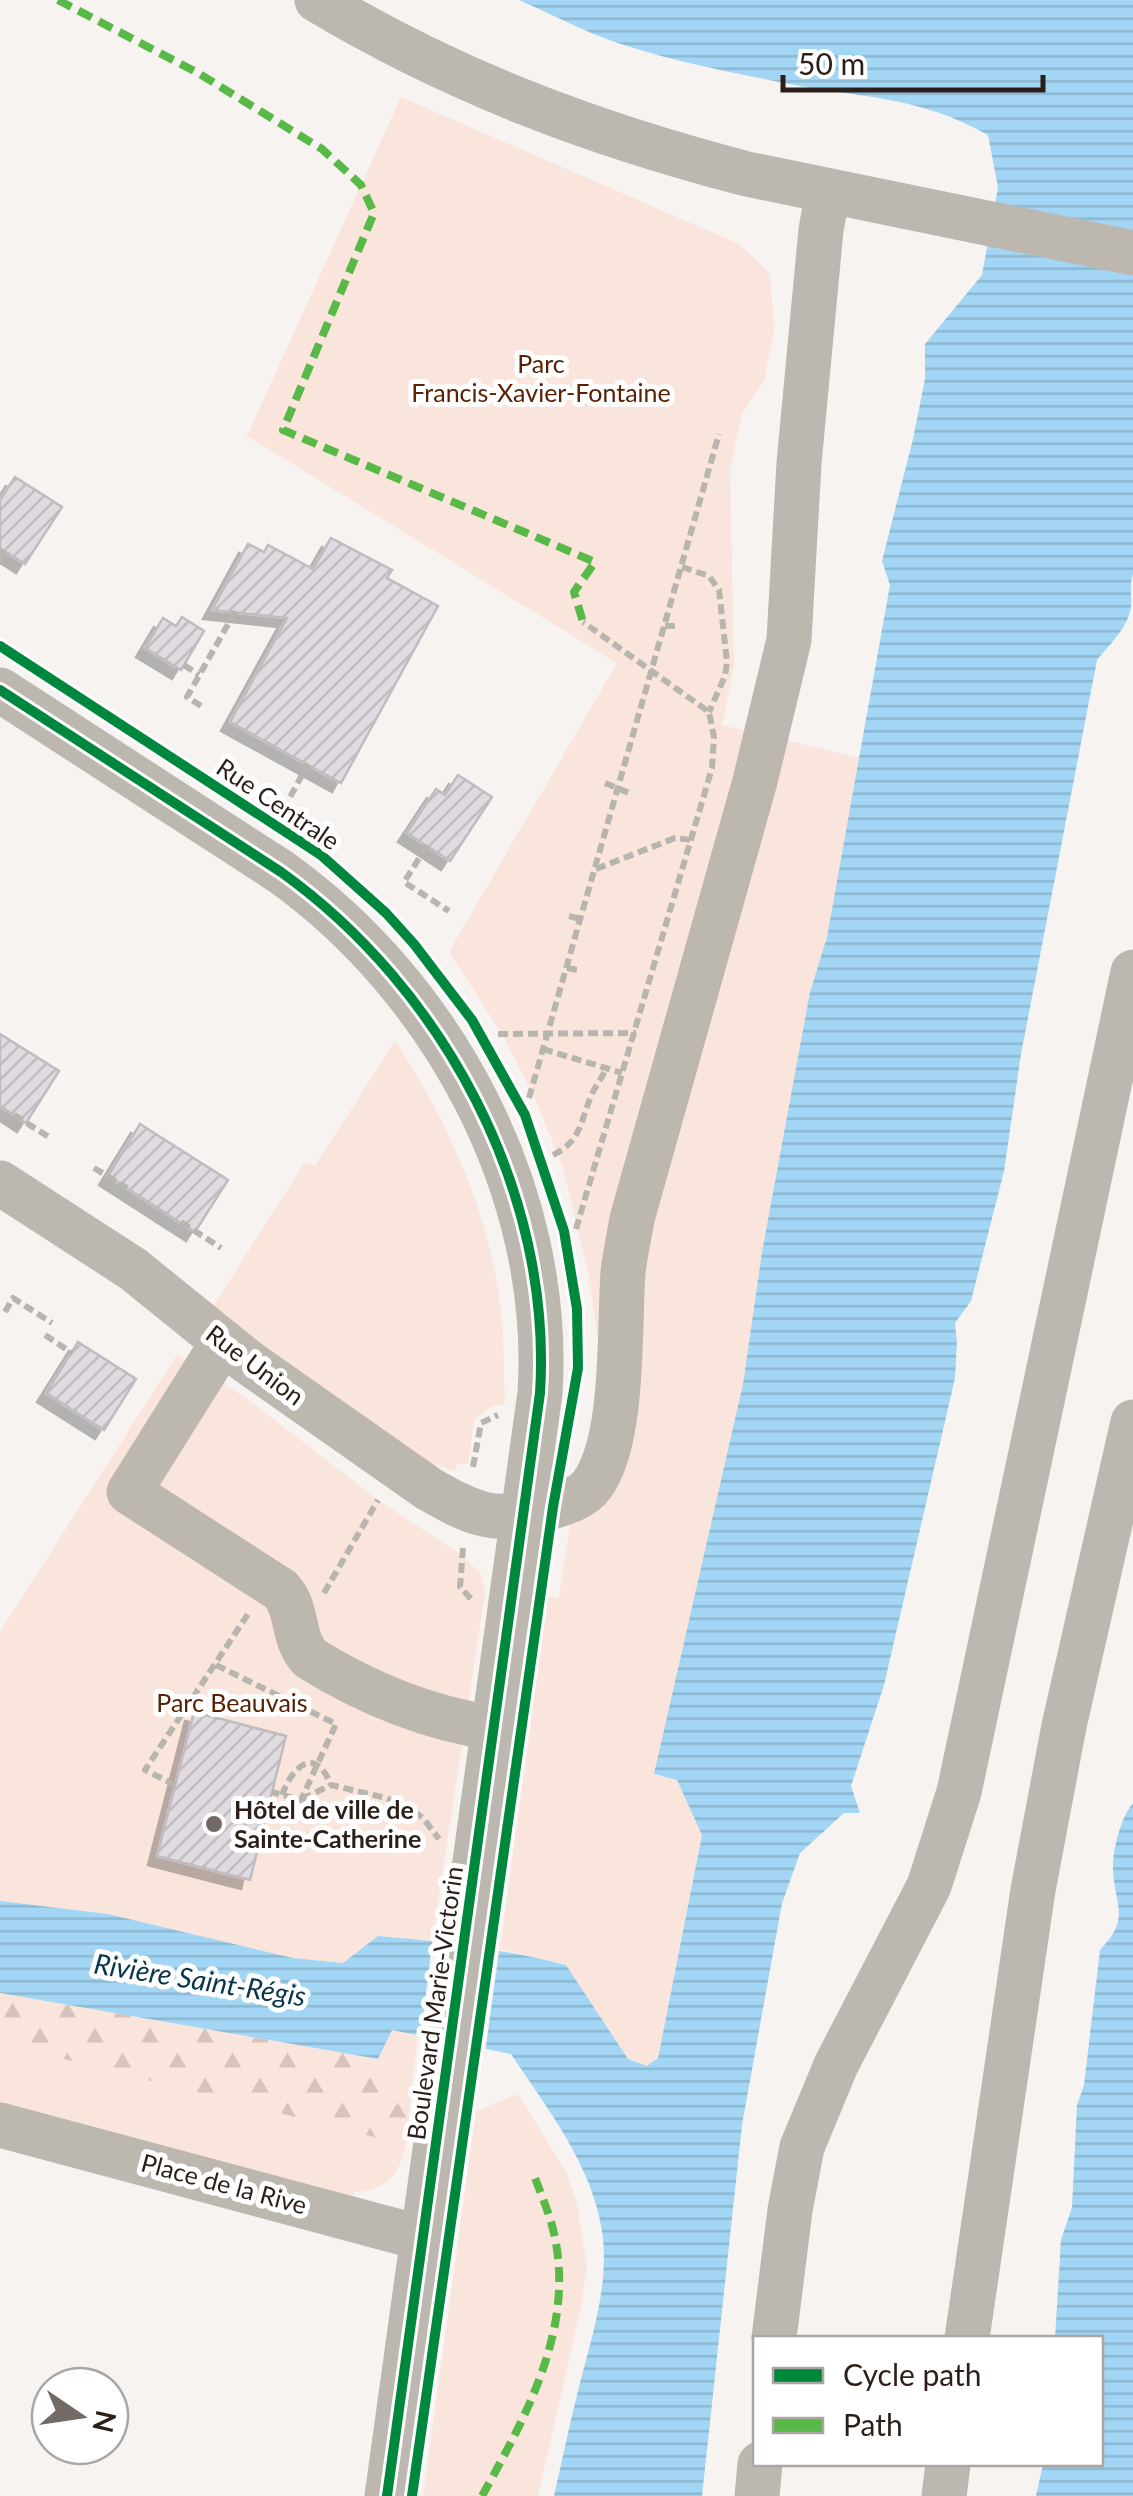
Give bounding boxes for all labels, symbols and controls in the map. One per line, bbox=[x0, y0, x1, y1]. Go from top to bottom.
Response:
scale bar bbox=[783, 30, 1043, 92]
text: 50 m bbox=[798, 45, 865, 81]
park label: Parc Francis-Xavier-Fontaine bbox=[411, 348, 671, 407]
street label: Rue Centrale bbox=[212, 751, 346, 855]
street label: Rue Union bbox=[201, 1318, 310, 1411]
park label: Parc Beauvais bbox=[156, 1687, 308, 1717]
place label: Hôtel de ville de Sainte-Catherine bbox=[234, 1794, 421, 1853]
marker: Hôtel de ville de Sainte-Catherine bbox=[203, 1813, 225, 1835]
street label: Boulevard Marie-Victorin bbox=[400, 1864, 468, 2142]
water label: Rivière Saint-Régis bbox=[92, 1945, 308, 2013]
street label: Place de la Rive bbox=[138, 2147, 310, 2220]
legend bbox=[753, 2336, 1103, 2466]
text: Cycle path bbox=[843, 2356, 982, 2392]
north arrow bbox=[30, 2366, 130, 2466]
text: Path bbox=[843, 2406, 903, 2442]
text: N bbox=[86, 2408, 124, 2436]

